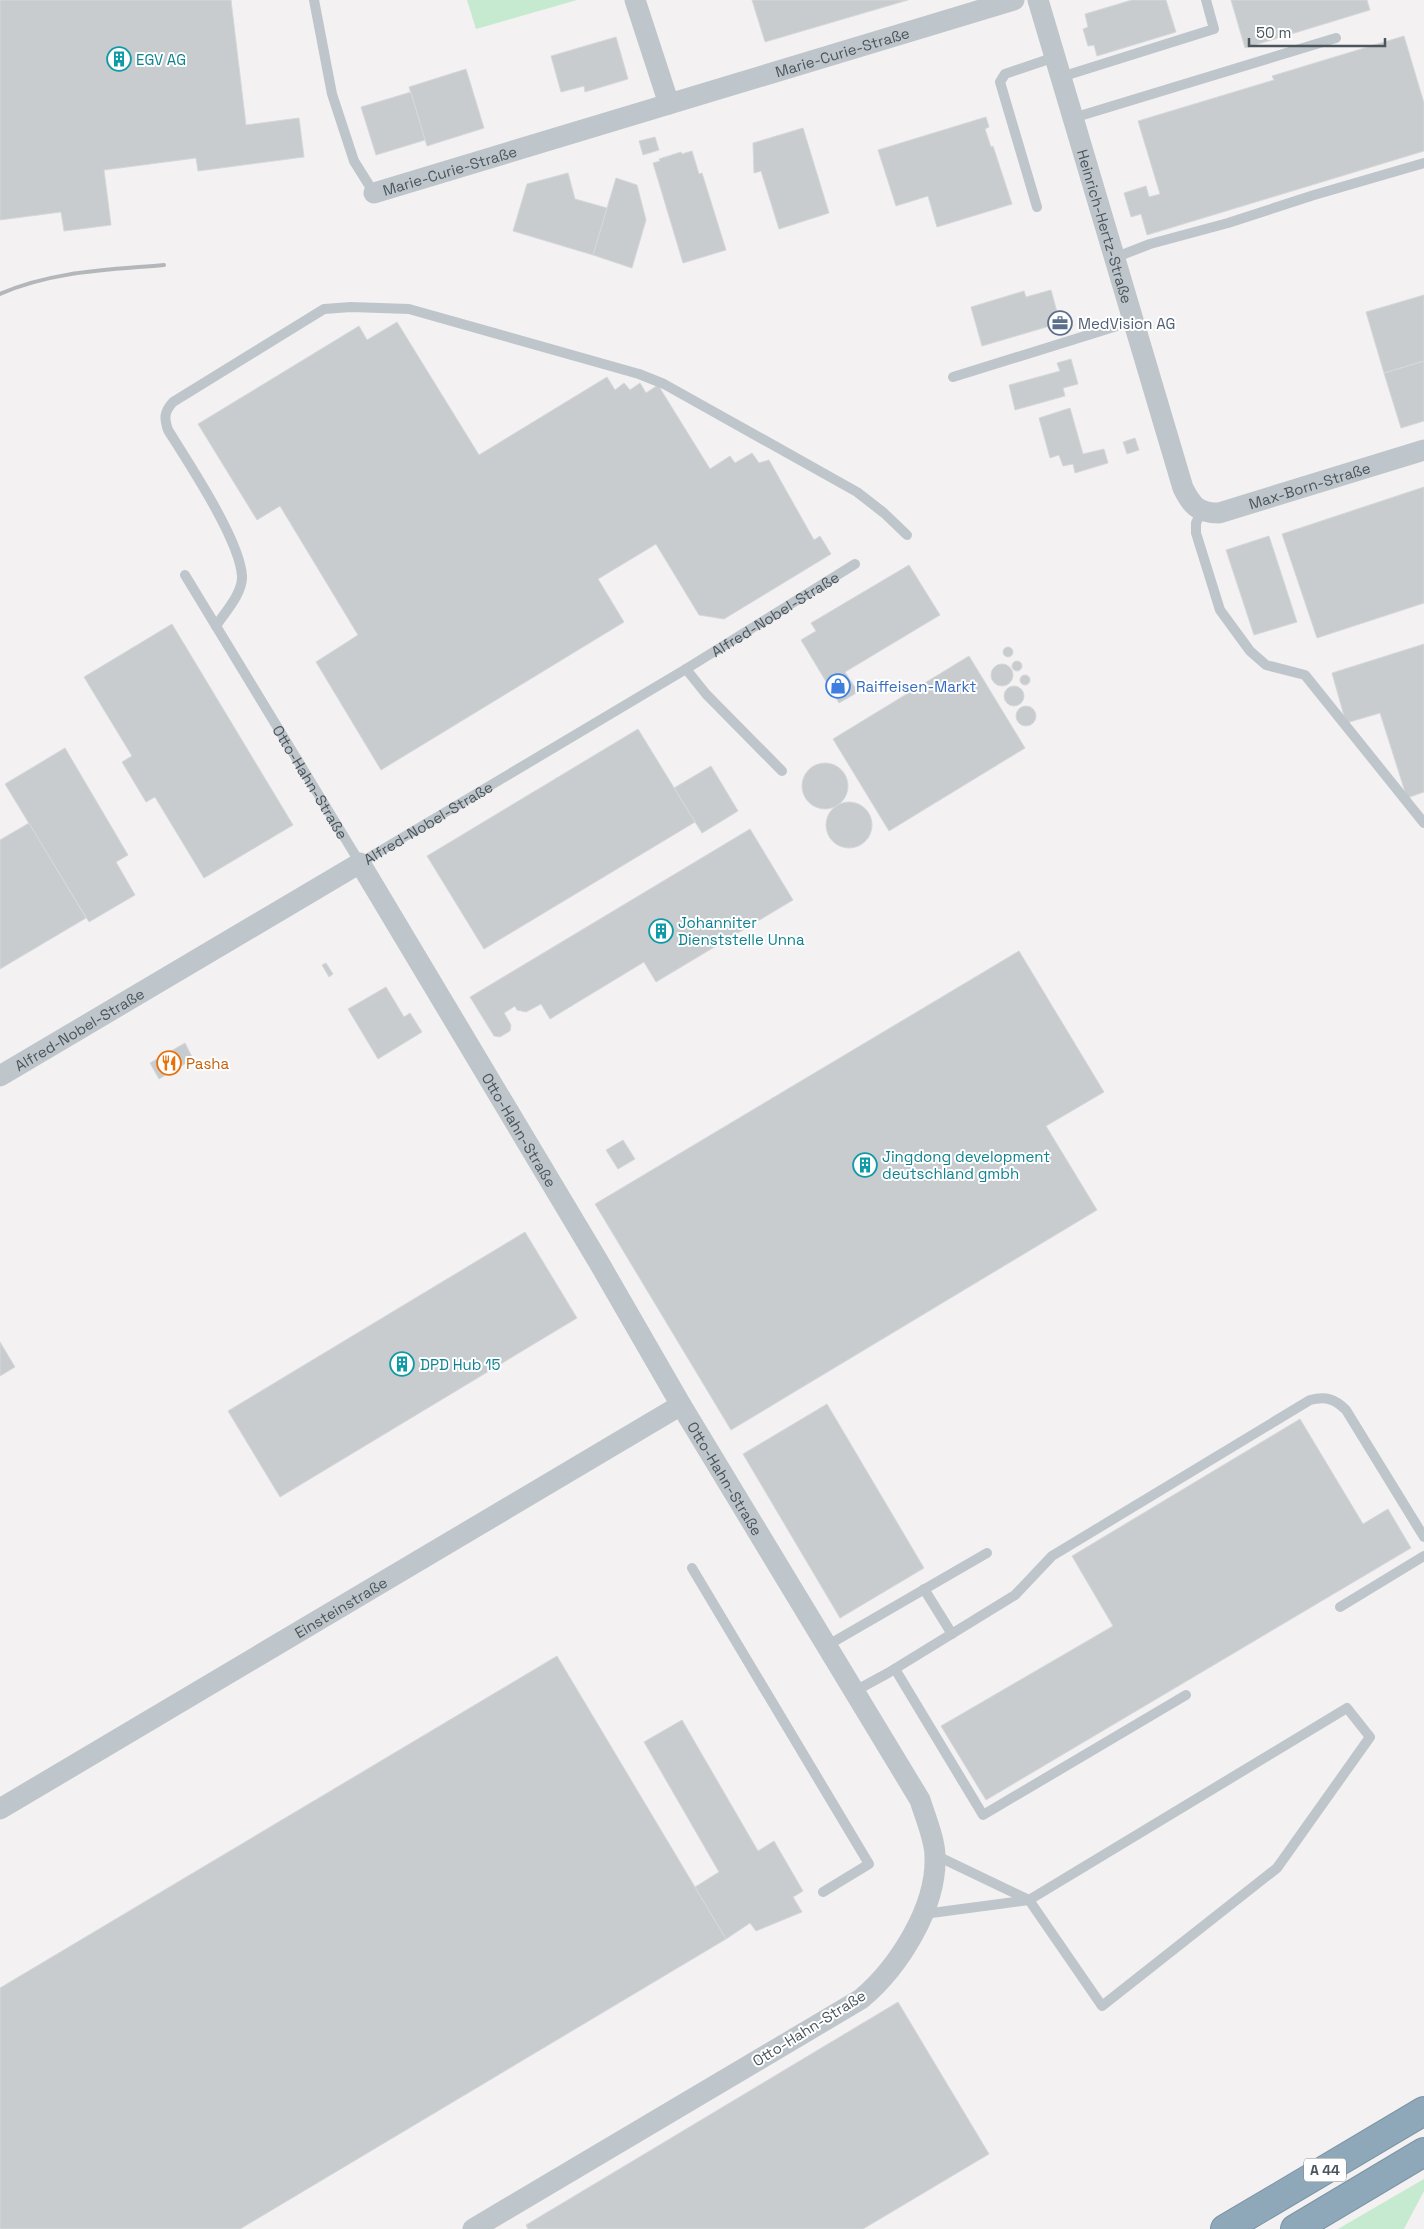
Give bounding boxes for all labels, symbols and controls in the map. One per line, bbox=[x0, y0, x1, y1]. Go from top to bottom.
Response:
scale bar bbox=[1249, 15, 1385, 47]
street label: Marie-Curie-Straße bbox=[773, 23, 912, 81]
text: 50 m bbox=[1256, 23, 1291, 42]
building icon: EGV AG bbox=[106, 46, 132, 72]
place label: EGV AG bbox=[136, 50, 186, 69]
street label: Marie-Curie-Straße bbox=[380, 141, 519, 199]
street label: Heinrich-Hertz-Straße bbox=[1073, 147, 1137, 306]
office icon: MedVision AG bbox=[1047, 310, 1073, 336]
place label: MedVision AG bbox=[1078, 314, 1175, 333]
street label: Max-Born-Straße bbox=[1246, 458, 1373, 513]
street label: Alfred-Nobel-Straße bbox=[707, 567, 843, 661]
shop icon: Raiffeisen-Markt bbox=[825, 673, 851, 699]
place label: Raiffeisen-Markt bbox=[856, 677, 977, 696]
street label: Otto-Hahn-Straße bbox=[269, 721, 353, 842]
street label: Alfred-Nobel-Straße bbox=[360, 777, 496, 868]
place label: Johanniter Dienststelle Unna bbox=[678, 913, 805, 949]
building icon: Johanniter Dienststelle Unna bbox=[648, 918, 674, 944]
street label: Alfred-Nobel-Straße bbox=[11, 983, 148, 1075]
restaurant icon: Pasha bbox=[156, 1050, 182, 1076]
place label: Pasha bbox=[186, 1054, 230, 1073]
street label: Otto-Hahn-Straße bbox=[478, 1069, 561, 1190]
place label: Jingdong development deutschland gmbh bbox=[882, 1147, 1050, 1183]
building icon: Jingdong development deutschland gmbh bbox=[852, 1152, 878, 1178]
building icon: DPD Hub 15 bbox=[389, 1351, 415, 1377]
place label: DPD Hub 15 bbox=[420, 1355, 501, 1374]
street label: Otto-Hahn-Straße bbox=[684, 1418, 767, 1539]
street label: Einsteinstraße bbox=[291, 1572, 390, 1642]
street label: Otto-Hahn-Straße bbox=[749, 1985, 869, 2070]
road number: A 44 bbox=[1304, 2158, 1346, 2182]

